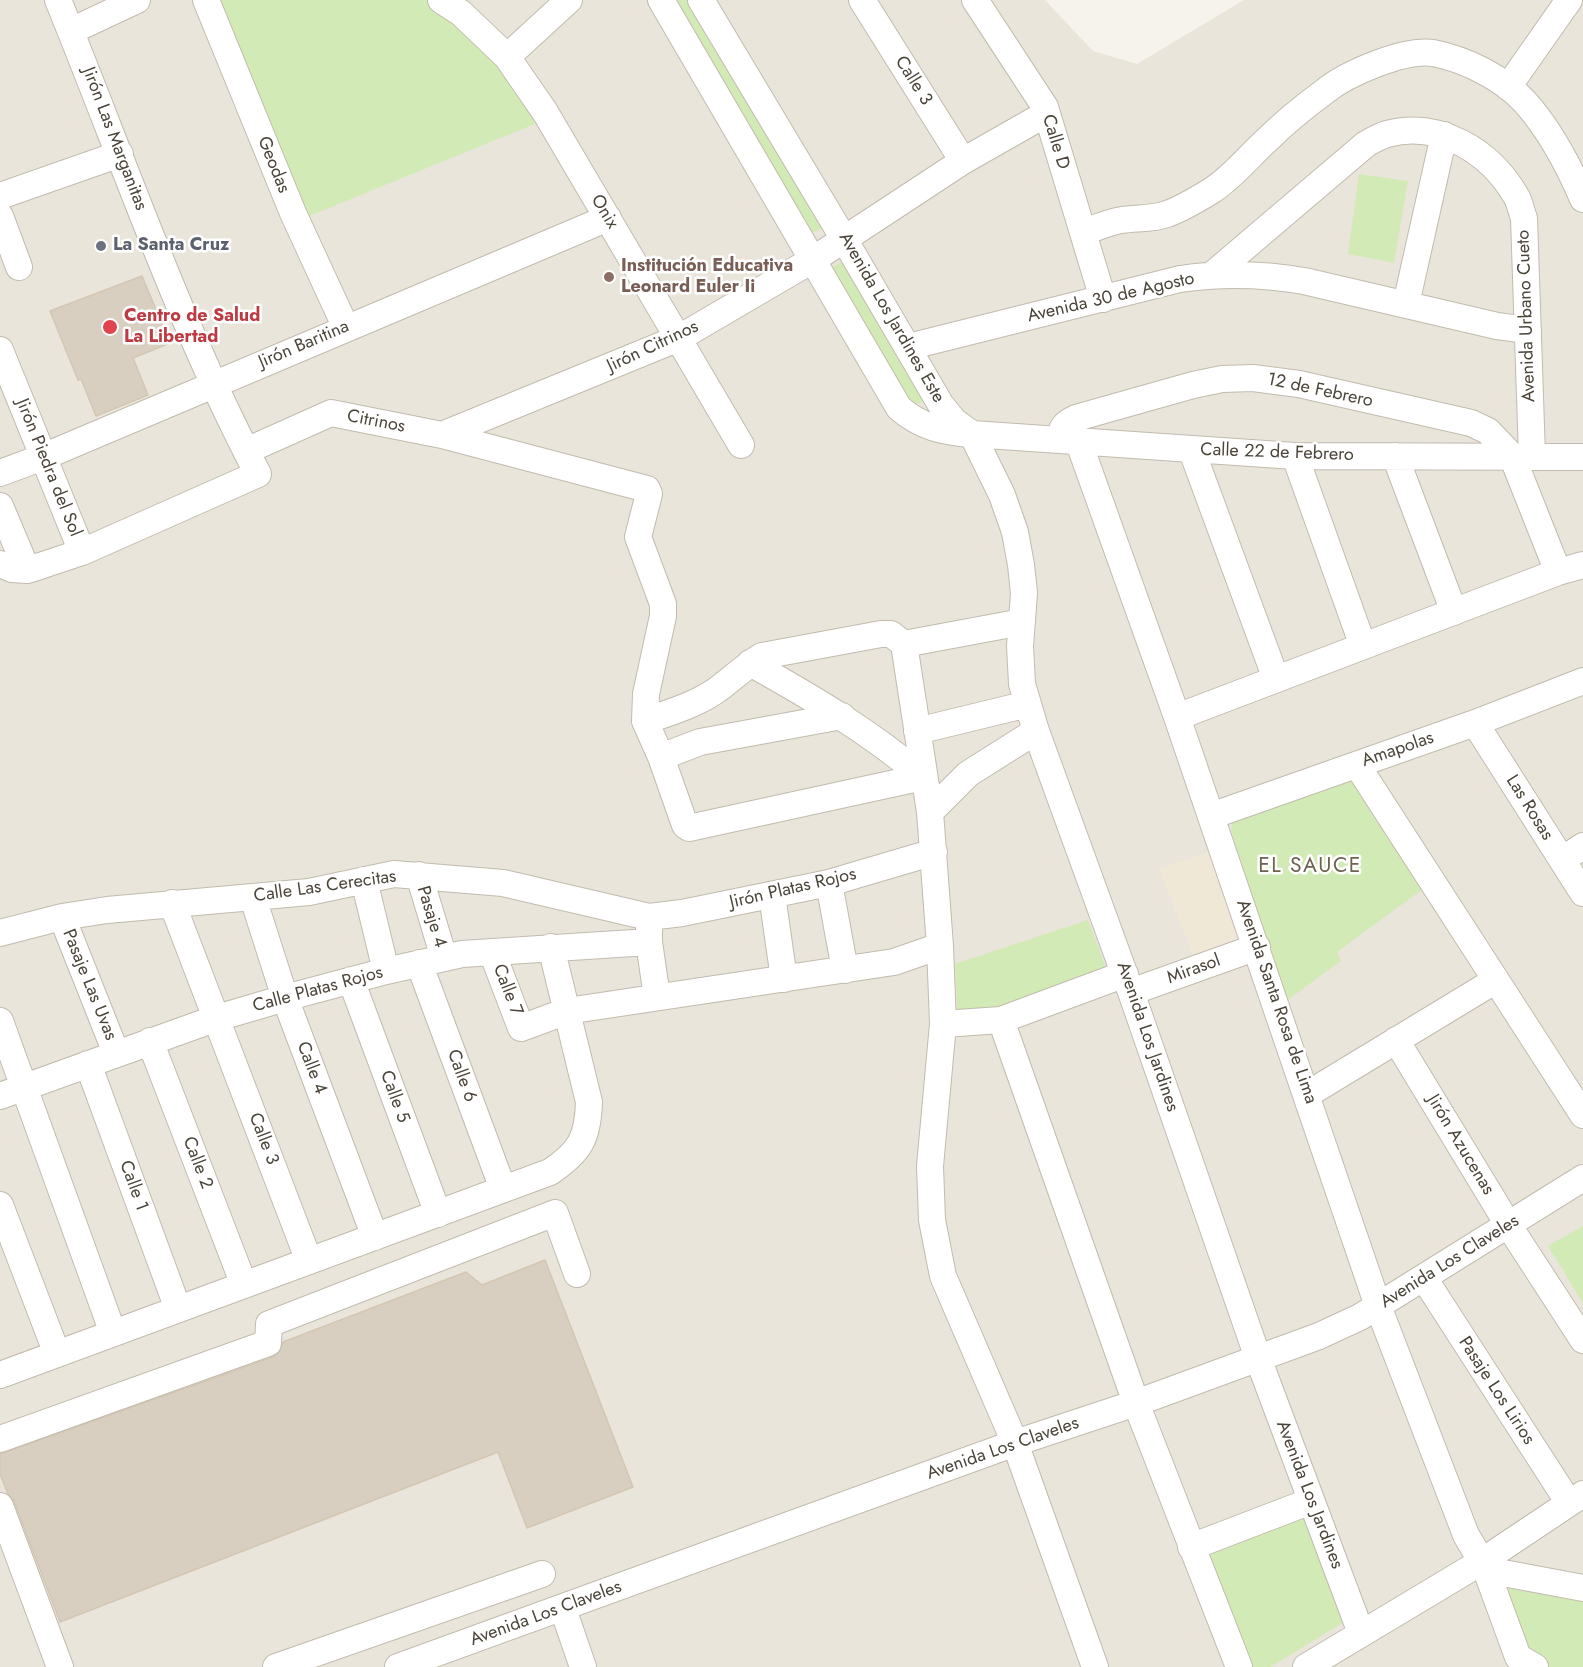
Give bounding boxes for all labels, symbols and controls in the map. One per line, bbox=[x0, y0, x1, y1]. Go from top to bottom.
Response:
street label: Calle 3 bbox=[890, 52, 936, 110]
street label: Jirón Las Marganitas bbox=[77, 64, 151, 214]
street label: Calle D bbox=[1036, 112, 1074, 172]
street label: Geodas bbox=[252, 134, 294, 196]
street label: Onix bbox=[585, 191, 623, 233]
street label: Avenida Los Jardines Este bbox=[833, 229, 949, 407]
street label: Avenida Urbano Cueto bbox=[1513, 229, 1541, 403]
place label: La Santa Cruz bbox=[113, 235, 229, 257]
marker: La Santa Cruz bbox=[94, 239, 108, 253]
place label: Institución Educativa Leonard Euler Ii bbox=[621, 256, 793, 298]
street label: Avenida 30 de Agosto bbox=[1025, 268, 1197, 328]
marker: Institución Educativa Leonard Euler Ii bbox=[602, 270, 616, 284]
place label: Centro de Salud La Libertad bbox=[124, 306, 260, 348]
street label: Jirón Baritina bbox=[255, 316, 353, 374]
street label: Jirón Citrinos bbox=[604, 316, 702, 378]
marker: Centro de Salud La Libertad bbox=[101, 318, 119, 336]
street label: 12 de Febrero bbox=[1265, 369, 1375, 413]
street label: Jirón Piedra del Sol bbox=[10, 396, 86, 540]
street label: Citrinos bbox=[345, 406, 407, 438]
street label: Calle 22 de Febrero bbox=[1200, 440, 1354, 466]
street label: Amapolas bbox=[1359, 728, 1437, 772]
street label: Las Rosas bbox=[1501, 772, 1557, 844]
district label: EL SAUCE bbox=[1258, 854, 1362, 880]
street label: Jirón Platas Rojos bbox=[728, 864, 858, 914]
street label: Calle Las Cerecitas bbox=[252, 866, 398, 908]
street label: Pasaje 4 bbox=[411, 883, 451, 951]
street label: Avenida Santa Rosa de Lima bbox=[1231, 897, 1321, 1107]
street label: Pasaje Las Uvas bbox=[57, 926, 121, 1044]
street label: Mirasol bbox=[1164, 950, 1224, 990]
street label: Avenida Los Jardines bbox=[1111, 959, 1183, 1115]
street label: Calle 7 bbox=[487, 961, 527, 1019]
street label: Calle Platas Rojos bbox=[251, 962, 385, 1018]
street label: Calle 4 bbox=[291, 1039, 331, 1097]
street label: Calle 6 bbox=[442, 1047, 480, 1105]
street label: Calle 5 bbox=[375, 1068, 413, 1126]
street label: Jirón Azucenas bbox=[1422, 1091, 1498, 1199]
street label: Calle 3 bbox=[243, 1110, 283, 1168]
street label: Calle 2 bbox=[177, 1134, 217, 1192]
street label: Calle 1 bbox=[114, 1158, 152, 1214]
street label: Avenida Los Claveles bbox=[1377, 1211, 1523, 1313]
street label: Pasaje Los Lirios bbox=[1453, 1333, 1539, 1449]
street label: Avenida Los Claveles bbox=[924, 1413, 1082, 1485]
street label: Avenida Los Jardines bbox=[1271, 1418, 1347, 1572]
street label: Avenida Los Claveles bbox=[467, 1577, 625, 1651]

